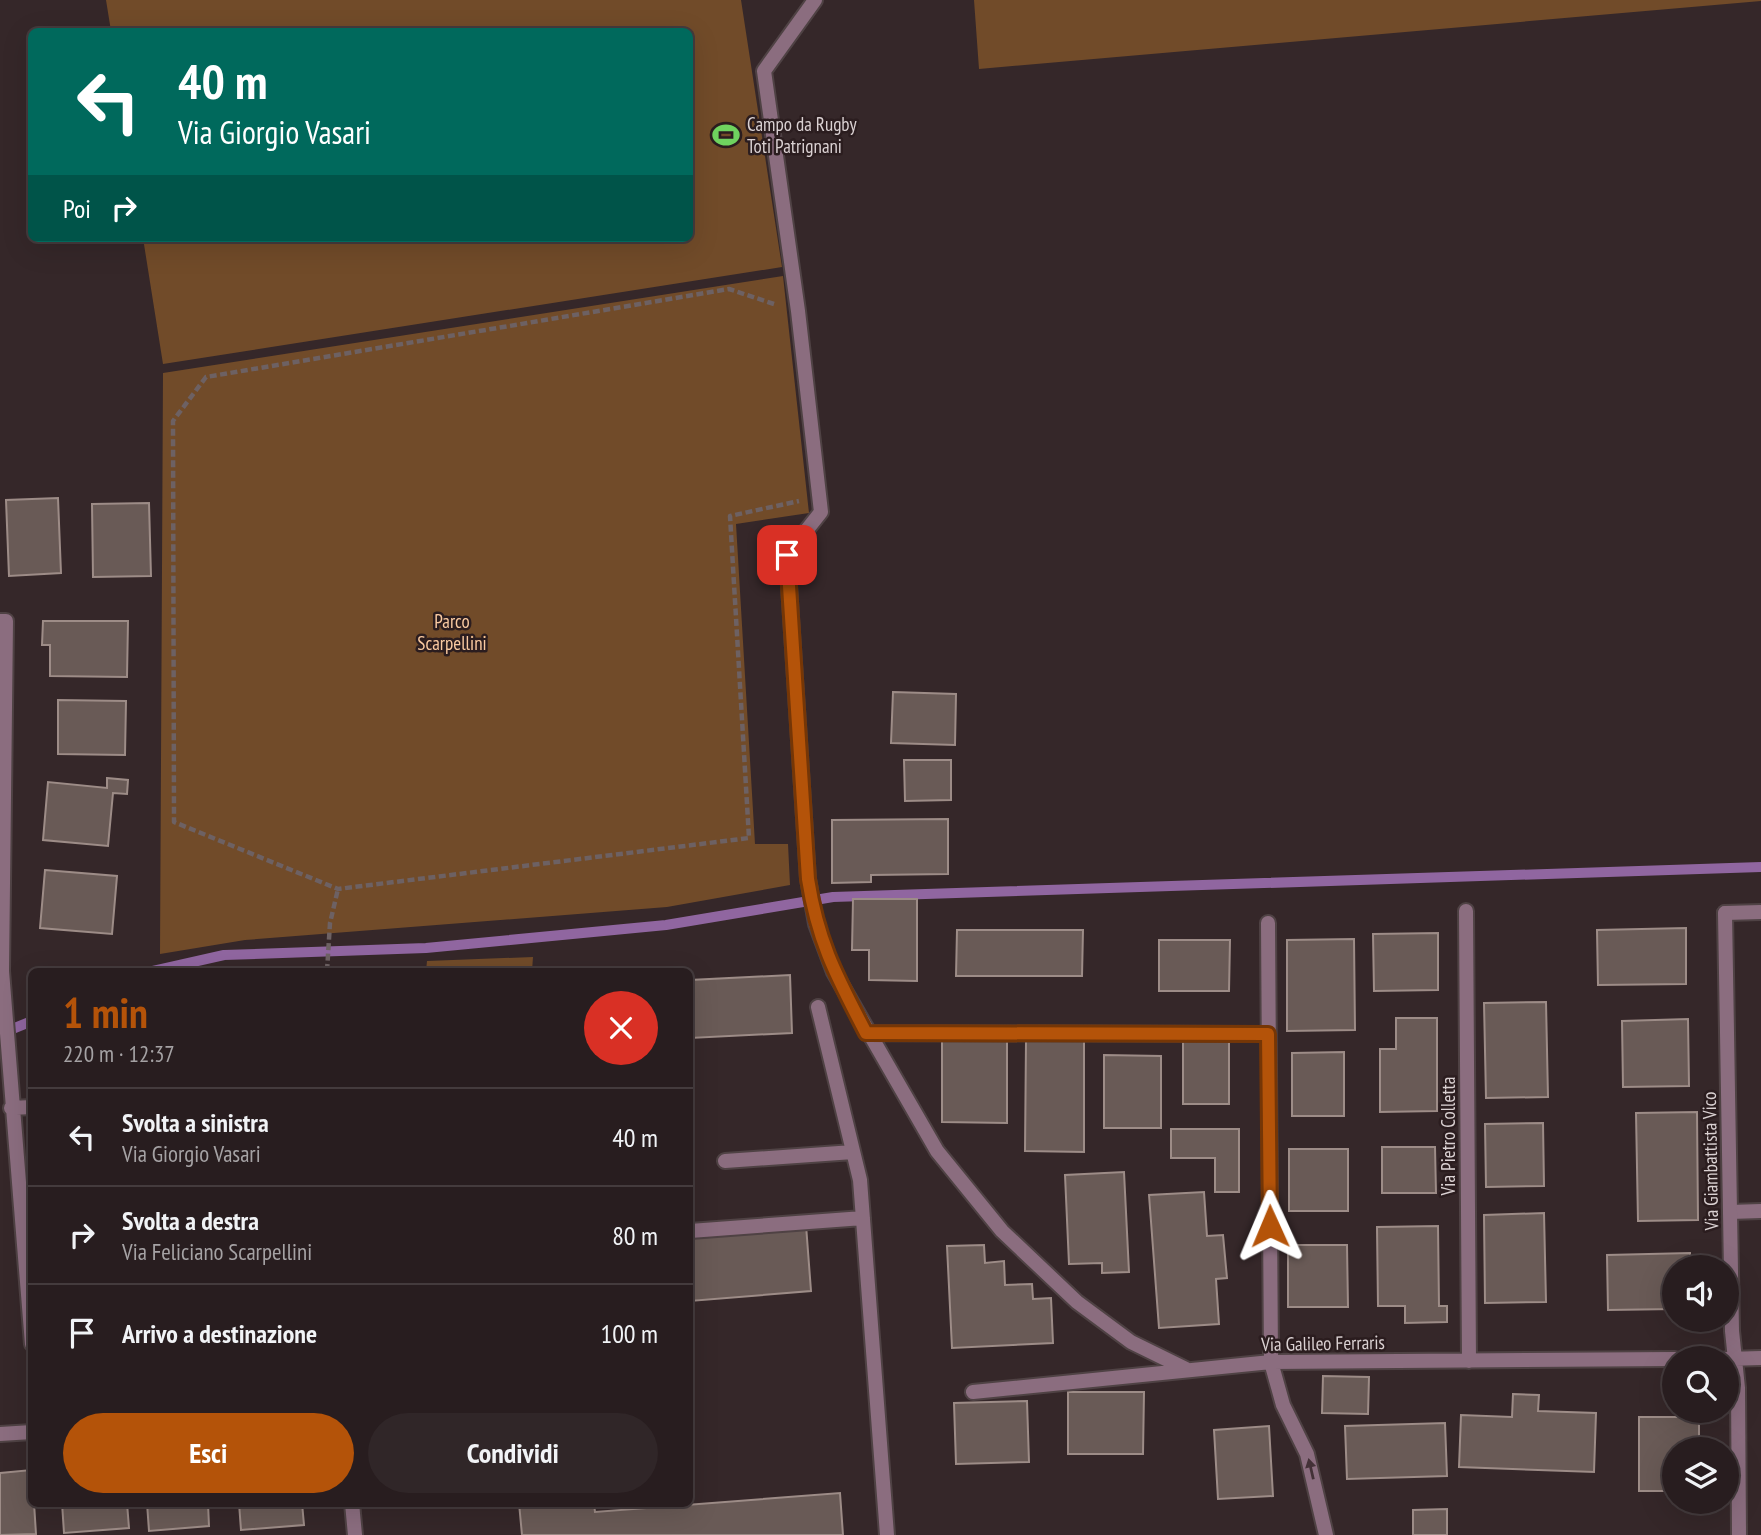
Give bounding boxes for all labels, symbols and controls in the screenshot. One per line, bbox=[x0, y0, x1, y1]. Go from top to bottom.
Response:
text: 40 m bbox=[178, 49, 267, 113]
icon: left bbox=[63, 56, 154, 147]
text: Via Giorgio Vasari bbox=[178, 111, 371, 153]
place label: Campo da Rugby Toti Patrignani bbox=[747, 112, 857, 158]
sports icon: Campo da Rugby Toti Patrignani bbox=[711, 120, 741, 150]
icon: right bbox=[105, 189, 143, 227]
text: Poi bbox=[63, 192, 91, 225]
pin bbox=[757, 525, 817, 585]
icon: arrive bbox=[768, 536, 806, 574]
park label: Parco Scarpellini bbox=[417, 609, 487, 655]
text: 1 min bbox=[63, 985, 148, 1040]
button: close bbox=[584, 991, 658, 1065]
text: 220 m · 12:37 bbox=[63, 1039, 175, 1068]
street label: Via Pietro Colletta bbox=[1436, 1077, 1460, 1196]
street label: Via Giambattista Vico bbox=[1697, 1091, 1723, 1232]
text: Svolta a sinistra bbox=[122, 1106, 269, 1139]
icon: left bbox=[63, 1118, 101, 1156]
text: 40 m bbox=[612, 1121, 658, 1154]
text: Via Giorgio Vasari bbox=[122, 1139, 261, 1168]
position arrow bbox=[1233, 1189, 1307, 1263]
text: Svolta a destra bbox=[122, 1204, 259, 1237]
icon: right bbox=[63, 1216, 101, 1254]
text: 80 m bbox=[612, 1219, 658, 1252]
text: Via Feliciano Scarpellini bbox=[122, 1237, 312, 1266]
map controls bbox=[1662, 1255, 1739, 1514]
button: sound bbox=[1662, 1255, 1739, 1332]
icon: arrive bbox=[63, 1314, 101, 1352]
text: Arrivo a destinazione bbox=[122, 1317, 317, 1350]
text: 100 m bbox=[600, 1317, 658, 1350]
street label: Via Galileo Ferraris bbox=[1260, 1330, 1385, 1356]
button: search bbox=[1662, 1346, 1739, 1423]
button: Esci bbox=[63, 1413, 354, 1493]
button: Condividi bbox=[368, 1413, 658, 1493]
button: layers bbox=[1662, 1437, 1739, 1514]
one-way arrow bbox=[1305, 1457, 1316, 1479]

